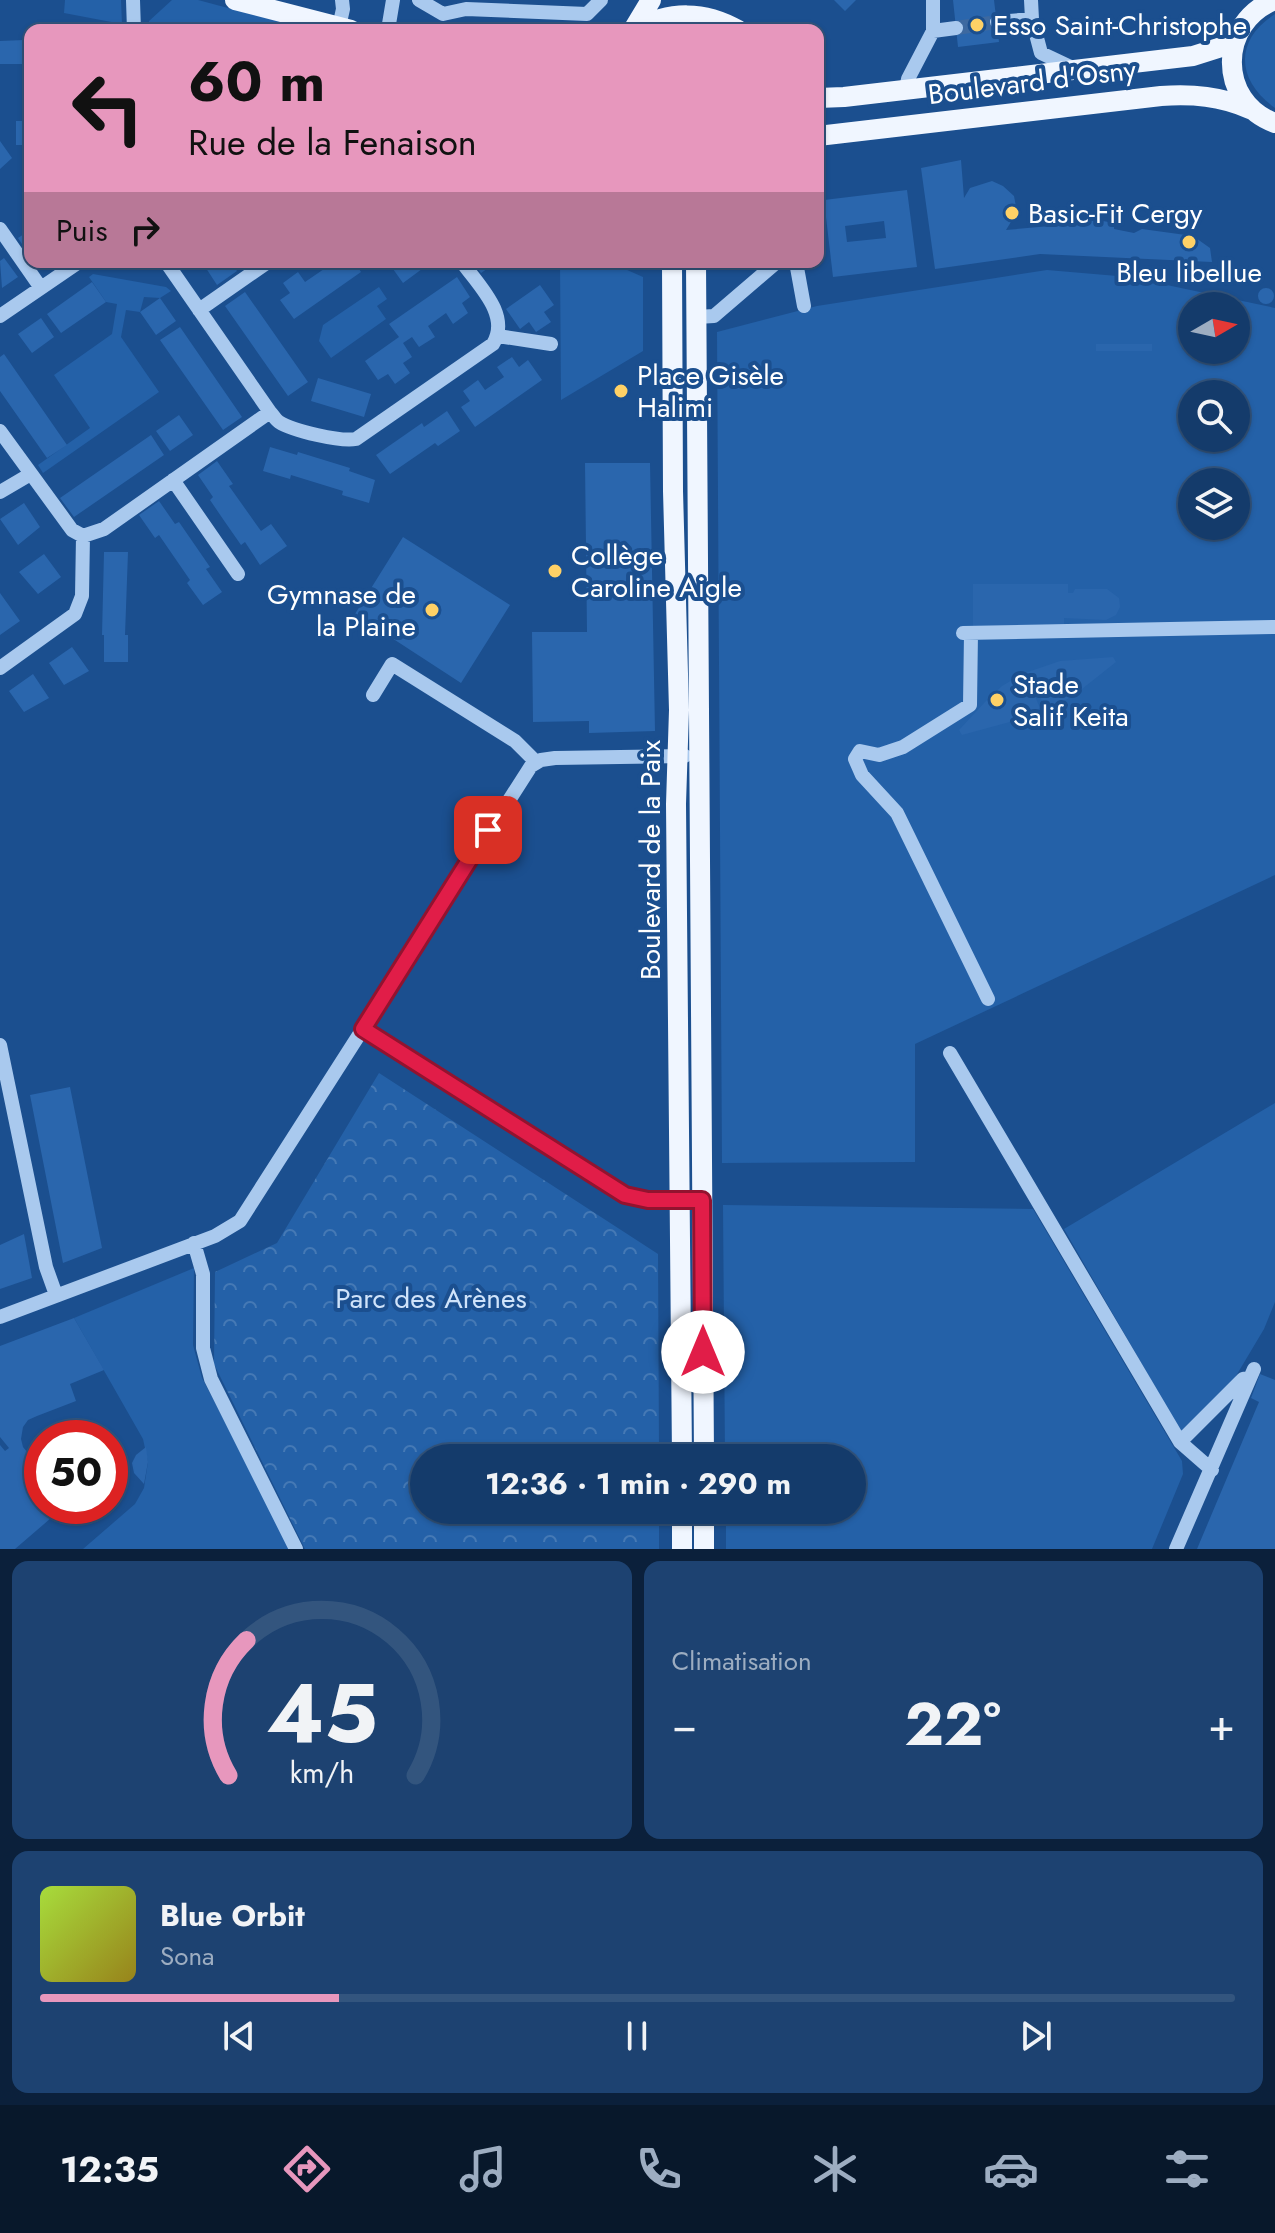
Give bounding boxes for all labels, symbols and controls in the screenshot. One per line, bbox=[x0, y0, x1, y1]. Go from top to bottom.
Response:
place label: Esso Saint-Christophe bbox=[993, 5, 1247, 46]
marker: Esso Saint-Christophe bbox=[968, 16, 986, 34]
text: 60 m bbox=[188, 41, 325, 122]
street label: Boulevard d'Osny bbox=[926, 49, 1139, 115]
icon: left bbox=[56, 56, 160, 160]
text: Rue de la Fenaison bbox=[188, 116, 477, 168]
place label: Basic-Fit Cergy bbox=[1028, 193, 1203, 234]
marker: Basic-Fit Cergy bbox=[1003, 204, 1021, 222]
icon: right bbox=[123, 208, 167, 252]
text: Puis bbox=[56, 209, 107, 252]
marker: Bleu libellue bbox=[1180, 233, 1198, 251]
place label: Bleu libellue bbox=[1116, 252, 1262, 293]
north arrow bbox=[1178, 292, 1250, 364]
map controls bbox=[1178, 292, 1250, 540]
place label: Place Gisèle Halimi bbox=[637, 355, 784, 428]
button: search bbox=[1178, 380, 1250, 452]
marker: Place Gisèle Halimi bbox=[612, 382, 630, 400]
button: layers bbox=[1178, 468, 1250, 540]
place label: Collège Caroline Aigle bbox=[571, 535, 742, 608]
marker: Collège Caroline Aigle bbox=[546, 562, 564, 580]
place label: Gymnase de la Plaine bbox=[267, 574, 416, 647]
marker: Gymnase de la Plaine bbox=[423, 601, 441, 619]
place label: Stade Salif Keita bbox=[1013, 664, 1129, 737]
marker: Stade Salif Keita bbox=[988, 691, 1006, 709]
street label: Boulevard de la Paix bbox=[630, 740, 671, 980]
pin bbox=[454, 796, 522, 864]
icon: arrive bbox=[466, 808, 510, 852]
park label: Parc des Arènes bbox=[335, 1278, 527, 1319]
position arrow bbox=[661, 1310, 745, 1394]
speed limit sign: 50 bbox=[24, 1420, 128, 1524]
text: 12:36 · 1 min · 290 m bbox=[485, 1462, 791, 1505]
text: Climatisation bbox=[672, 1642, 812, 1680]
text: 45 bbox=[266, 1653, 378, 1773]
text: 22° bbox=[904, 1681, 1001, 1768]
text: − bbox=[672, 1693, 697, 1757]
text: + bbox=[1208, 1693, 1235, 1757]
text: km/h bbox=[289, 1752, 354, 1794]
text: Blue Orbit bbox=[160, 1894, 305, 1937]
text: Sona bbox=[160, 1937, 215, 1975]
icon: previous bbox=[217, 2014, 261, 2058]
icon: pause bbox=[615, 2014, 659, 2058]
icon: next bbox=[1014, 2014, 1058, 2058]
icon: directions bbox=[279, 2141, 335, 2197]
icon: music bbox=[455, 2141, 511, 2197]
icon: phone bbox=[631, 2141, 687, 2197]
icon: climate bbox=[807, 2141, 863, 2197]
icon: car bbox=[983, 2141, 1039, 2197]
icon: filters bbox=[1159, 2141, 1215, 2197]
text: 12:35 bbox=[60, 2143, 159, 2195]

